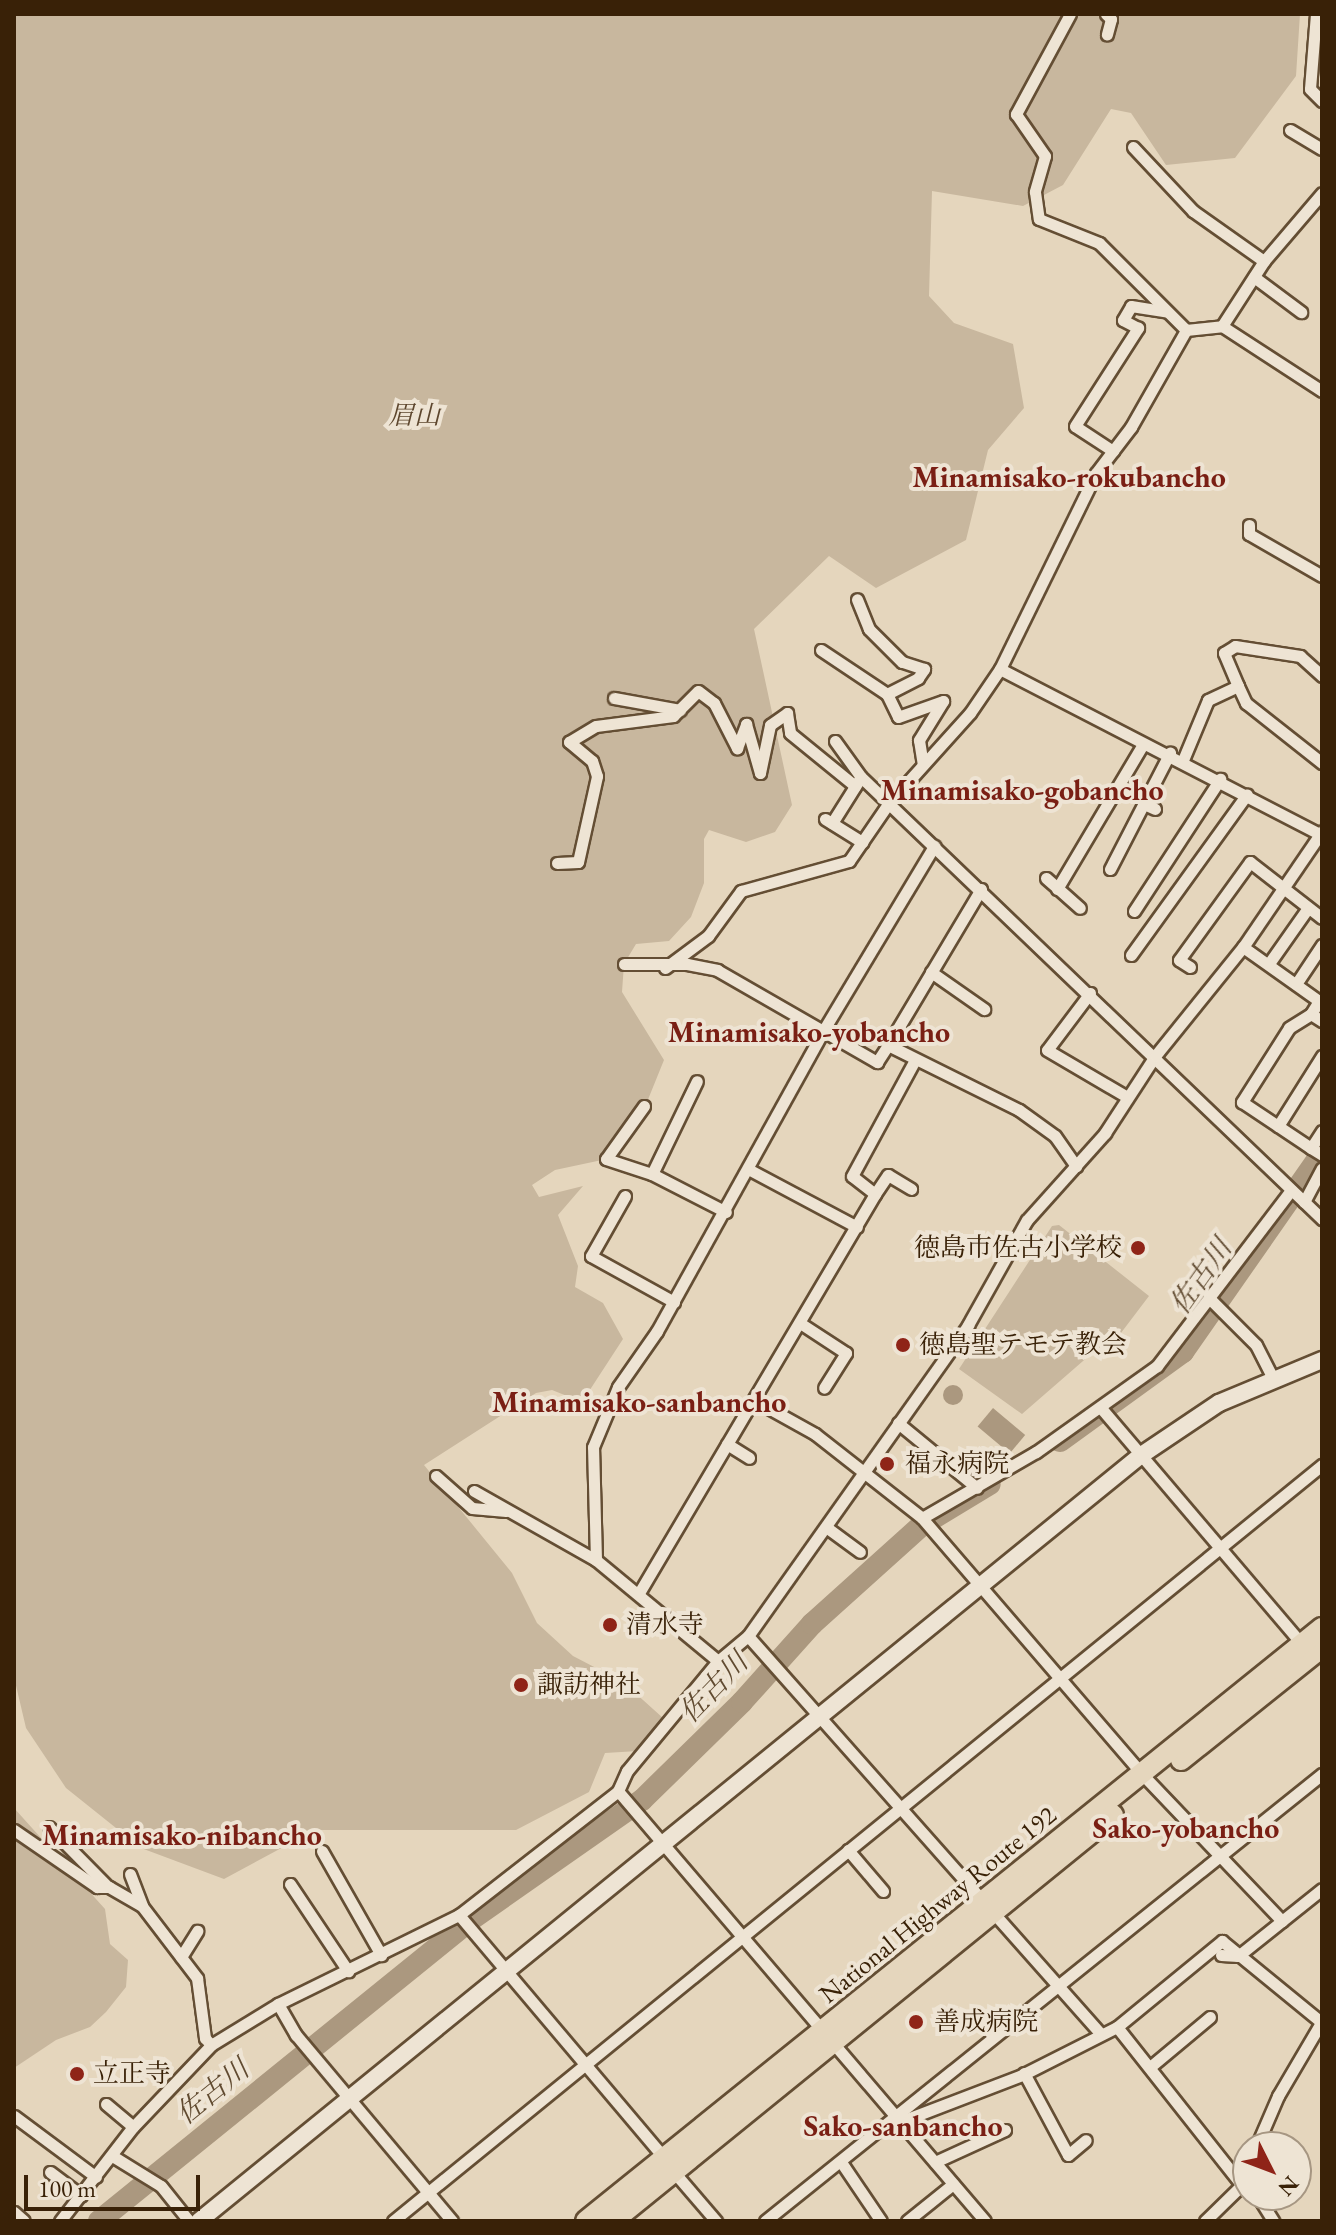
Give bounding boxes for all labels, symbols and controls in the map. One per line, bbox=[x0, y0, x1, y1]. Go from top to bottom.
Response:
park label: 眉山 bbox=[388, 400, 440, 432]
district label: Minamisako-rokubancho bbox=[912, 459, 1226, 495]
district label: Minamisako-gobancho bbox=[880, 772, 1164, 808]
district label: Minamisako-yobancho bbox=[668, 1014, 950, 1050]
place label: 徳島市佐古小学校 bbox=[914, 1232, 1122, 1264]
water label: 佐古川 bbox=[1162, 1232, 1238, 1320]
marker: 徳島市佐古小学校 bbox=[1129, 1239, 1147, 1257]
place label: 徳島聖テモテ教会 bbox=[919, 1329, 1127, 1361]
marker: 徳島聖テモテ教会 bbox=[894, 1336, 912, 1354]
district label: Minamisako-sanbancho bbox=[492, 1384, 786, 1420]
place label: 福永病院 bbox=[905, 1448, 1009, 1480]
marker: 福永病院 bbox=[876, 1453, 898, 1475]
place label: 清水寺 bbox=[626, 1609, 704, 1641]
marker: 清水寺 bbox=[601, 1616, 619, 1634]
water label: 佐古川 bbox=[672, 1645, 754, 1729]
place label: 諏訪神社 bbox=[537, 1669, 641, 1701]
marker: 諏訪神社 bbox=[512, 1676, 530, 1694]
street label: National Highway Route 192 bbox=[813, 1800, 1063, 2010]
district label: Sako-yobancho bbox=[1093, 1810, 1279, 1846]
district label: Minamisako-nibancho bbox=[42, 1817, 322, 1853]
place label: 善成病院 bbox=[934, 2006, 1038, 2038]
marker: 善成病院 bbox=[905, 2011, 927, 2033]
water label: 佐古川 bbox=[169, 2052, 255, 2130]
place label: 立正寺 bbox=[93, 2058, 171, 2090]
marker: 立正寺 bbox=[68, 2065, 86, 2083]
district label: Sako-sanbancho bbox=[803, 2108, 1003, 2144]
north arrow bbox=[1232, 2131, 1312, 2211]
scale bar bbox=[28, 2159, 204, 2209]
text: N bbox=[1272, 2170, 1305, 2202]
text: 100 m bbox=[38, 2173, 96, 2204]

